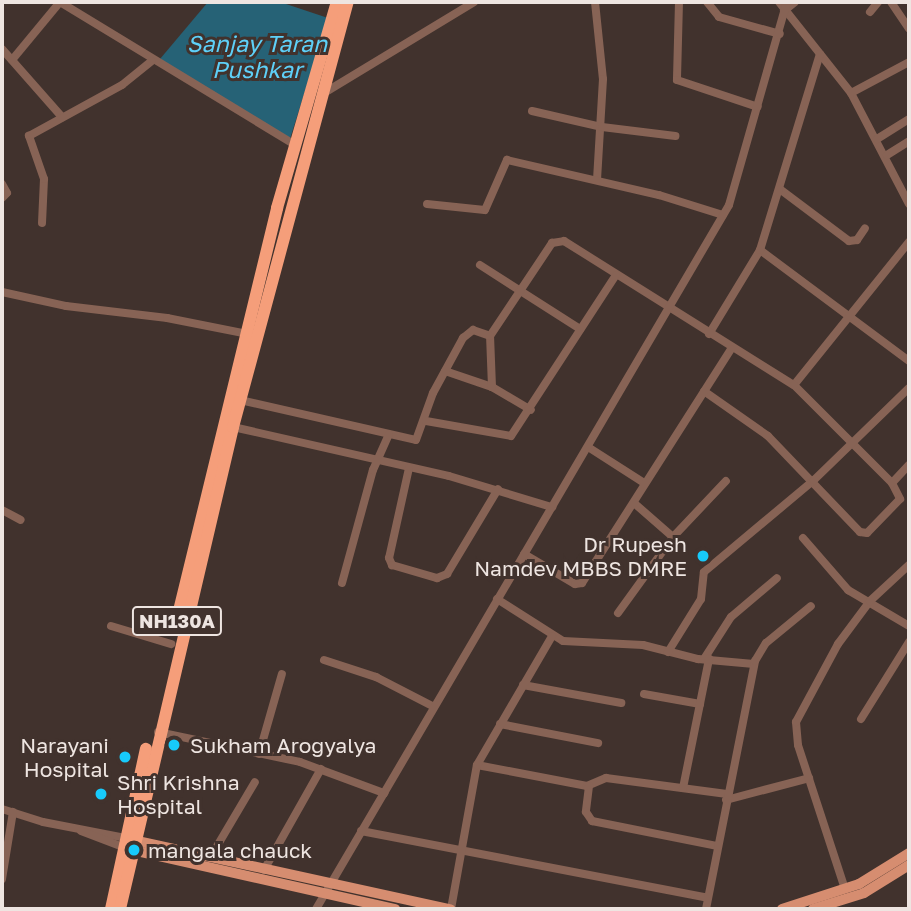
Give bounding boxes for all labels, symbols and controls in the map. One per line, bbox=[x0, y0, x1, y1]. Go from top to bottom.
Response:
water label: Sanjay Taran Pushkar bbox=[187, 29, 327, 83]
place label: Dr Rupesh Namdev MBBS DMRE bbox=[474, 531, 687, 581]
marker: Dr Rupesh Namdev MBBS DMRE bbox=[693, 546, 713, 566]
road number: NH130A bbox=[132, 606, 222, 636]
place label: Narayani Hospital bbox=[20, 732, 109, 782]
place label: Sukham Arogyalya bbox=[190, 732, 376, 758]
marker: Sukham Arogyalya bbox=[164, 735, 184, 755]
marker: Narayani Hospital bbox=[115, 747, 135, 767]
place label: Shri Krishna Hospital bbox=[117, 769, 240, 819]
marker: Shri Krishna Hospital bbox=[91, 784, 111, 804]
place label: mangala chauck bbox=[148, 837, 312, 863]
marker: mangala chauck bbox=[126, 842, 142, 858]

